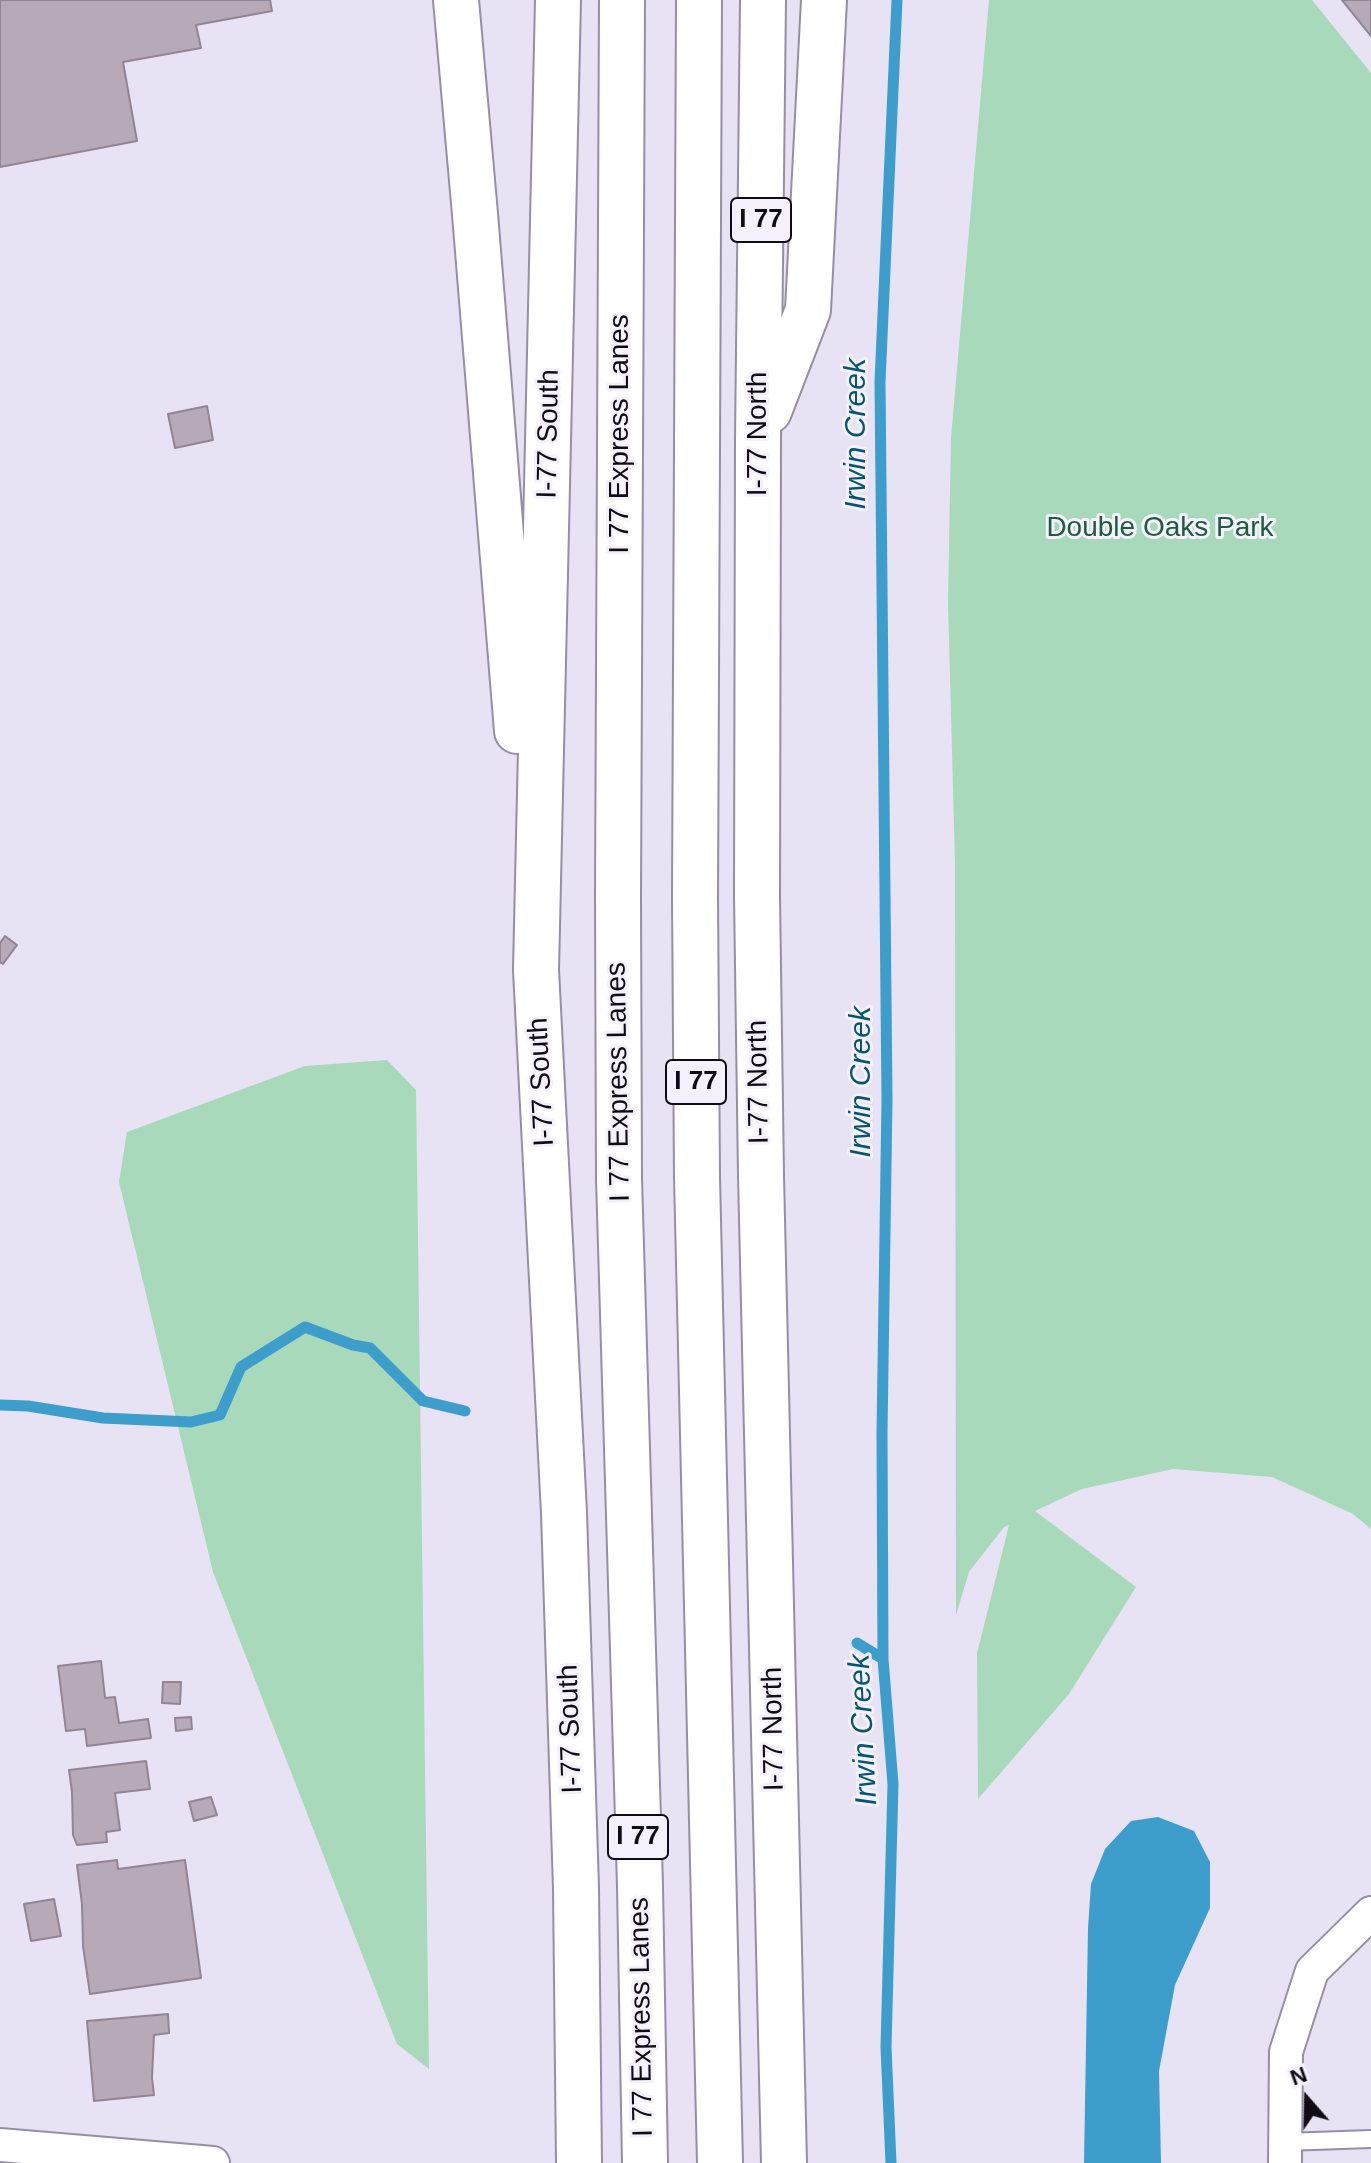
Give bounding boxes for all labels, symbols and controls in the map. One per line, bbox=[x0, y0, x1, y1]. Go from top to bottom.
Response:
road number: I 77 bbox=[731, 198, 791, 242]
street label: I 77 Express Lanes bbox=[603, 314, 637, 554]
water label: Irwin Creek bbox=[839, 358, 875, 510]
street label: I-77 South bbox=[531, 369, 567, 499]
street label: I-77 North bbox=[741, 372, 775, 496]
park label: Double Oaks Park bbox=[1046, 511, 1274, 545]
street label: I 77 Express Lanes bbox=[600, 962, 638, 1202]
water label: Irwin Creek bbox=[844, 1006, 880, 1158]
street label: I-77 South bbox=[522, 1017, 562, 1147]
street label: I-77 North bbox=[741, 1019, 777, 1145]
road number: I 77 bbox=[666, 1060, 726, 1104]
water label: Irwin Creek bbox=[842, 1653, 886, 1807]
street label: I-77 South bbox=[552, 1664, 590, 1794]
street label: I-77 North bbox=[756, 1666, 792, 1792]
road number: I 77 bbox=[608, 1815, 668, 1859]
street label: I 77 Express Lanes bbox=[623, 1897, 661, 2137]
north arrow bbox=[1267, 2059, 1347, 2139]
text: N bbox=[1287, 2062, 1310, 2090]

